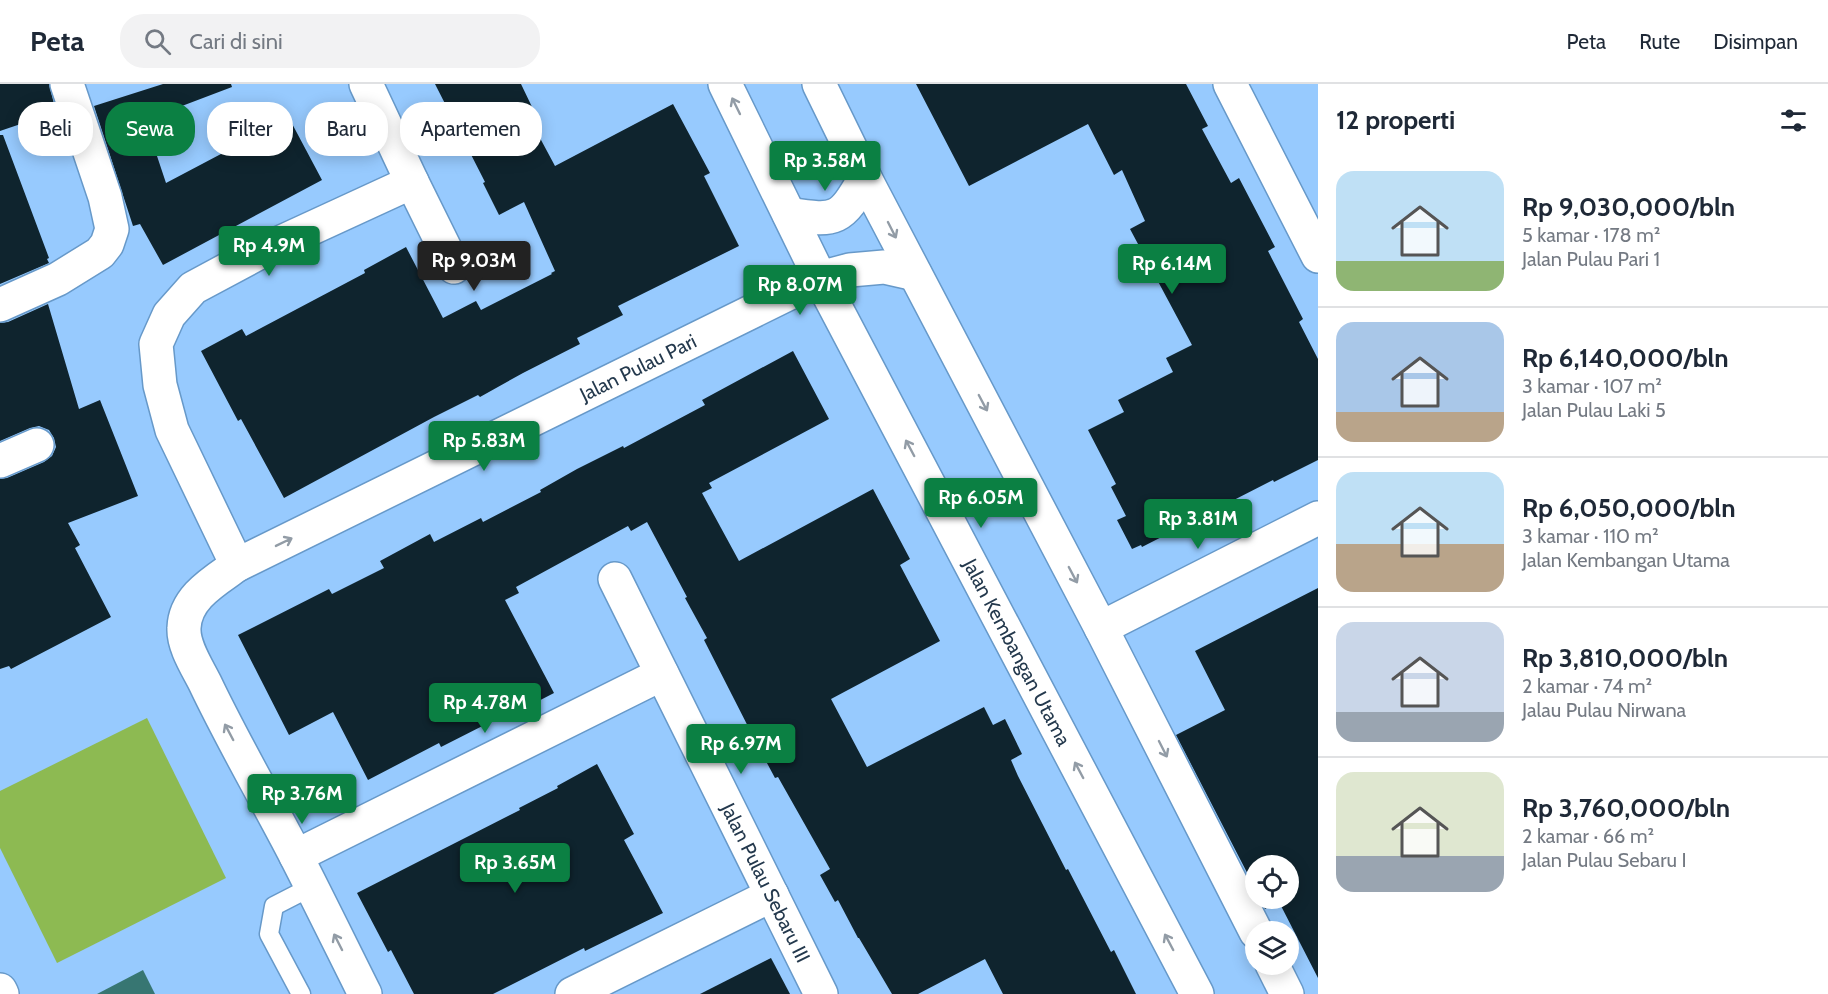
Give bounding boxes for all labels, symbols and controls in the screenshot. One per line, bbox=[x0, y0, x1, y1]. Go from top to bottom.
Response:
search box bbox=[120, 14, 540, 68]
text: Peta bbox=[30, 24, 84, 58]
icon: search bbox=[141, 25, 174, 58]
text: Cari di sini bbox=[189, 28, 283, 55]
text: Peta bbox=[1567, 29, 1606, 54]
text: Rute bbox=[1639, 29, 1680, 54]
text: Disimpan bbox=[1713, 29, 1798, 54]
one-way arrow bbox=[730, 97, 741, 115]
chip: Beli bbox=[18, 102, 93, 156]
chip: Sewa bbox=[105, 102, 195, 156]
chip: Filter bbox=[207, 102, 293, 156]
chip: Baru bbox=[305, 102, 388, 156]
chip: Apartemen bbox=[400, 102, 542, 156]
text: 12 properti bbox=[1336, 104, 1455, 136]
icon: filters bbox=[1777, 104, 1810, 137]
pin: Rp 3.58M bbox=[763, 141, 887, 192]
text: Rp 3.58M bbox=[784, 148, 867, 172]
text: Rp 9,030,000/bln bbox=[1522, 191, 1735, 223]
icon: home bbox=[1384, 195, 1456, 267]
one-way arrow bbox=[887, 221, 899, 239]
text: 5 kamar · 178 m² bbox=[1522, 223, 1660, 247]
pin: Rp 4.9M bbox=[214, 226, 324, 277]
text: Rp 4.9M bbox=[233, 233, 305, 257]
pin: Rp 9.03M bbox=[412, 241, 536, 292]
pin: Rp 6.14M bbox=[1110, 244, 1234, 295]
text: Jalan Pulau Pari 1 bbox=[1522, 247, 1660, 271]
text: Rp 9.03M bbox=[431, 248, 517, 272]
text: Rp 6.14M bbox=[1132, 251, 1212, 275]
pin: Rp 8.07M bbox=[738, 265, 862, 316]
text: Rp 8.07M bbox=[757, 272, 843, 296]
street label: Jalan Pulau Pari bbox=[575, 329, 700, 407]
text: Rp 6,140,000/bln bbox=[1522, 342, 1729, 374]
icon: home bbox=[1384, 346, 1456, 418]
text: 3 kamar · 107 m² bbox=[1522, 374, 1662, 398]
one-way arrow bbox=[978, 393, 989, 411]
text: Jalan Pulau Laki 5 bbox=[1522, 398, 1666, 422]
pin: Rp 5.83M bbox=[422, 421, 546, 472]
text: Rp 5.83M bbox=[443, 428, 526, 452]
one-way arrow bbox=[904, 440, 915, 458]
pin: Rp 6.05M bbox=[919, 478, 1043, 529]
text: Rp 6.05M bbox=[938, 485, 1024, 509]
text: Rp 6,050,000/bln bbox=[1522, 492, 1736, 524]
icon: home bbox=[1384, 496, 1456, 568]
pin: Rp 3.81M bbox=[1136, 499, 1260, 550]
text: Rp 3.81M bbox=[1158, 506, 1238, 530]
text: 3 kamar · 110 m² bbox=[1522, 524, 1659, 548]
one-way arrow bbox=[275, 536, 293, 548]
text: Jalan Kembangan Utama bbox=[1522, 548, 1730, 572]
street label: Jalan Kembangan Utama bbox=[958, 554, 1076, 750]
one-way arrow bbox=[1068, 566, 1080, 584]
text: Rp 3,810,000/bln bbox=[1522, 642, 1728, 674]
icon: home bbox=[1384, 646, 1456, 718]
text: 2 kamar · 74 m² bbox=[1522, 674, 1652, 698]
pin: Rp 4.78M bbox=[423, 683, 547, 734]
text: Rp 4.78M bbox=[443, 690, 527, 714]
text: Jalau Pulau Nirwana bbox=[1522, 698, 1686, 722]
one-way arrow bbox=[223, 723, 234, 741]
pin: Rp 6.97M bbox=[679, 724, 803, 775]
text: Rp 6.97M bbox=[700, 731, 782, 755]
one-way arrow bbox=[1157, 739, 1169, 757]
one-way arrow bbox=[1073, 761, 1084, 779]
pin: Rp 3.76M bbox=[240, 774, 364, 825]
text: Rp 3.76M bbox=[261, 781, 343, 805]
text: Rp 3,760,000/bln bbox=[1522, 792, 1730, 824]
icon: home bbox=[1384, 796, 1456, 868]
street label: Jalan Pulau Sebaru III bbox=[716, 798, 815, 966]
text: 2 kamar · 66 m² bbox=[1522, 824, 1654, 848]
pin: Rp 3.65M bbox=[453, 843, 577, 894]
text: Jalan Pulau Sebaru I bbox=[1522, 848, 1687, 872]
text: Rp 3.65M bbox=[474, 850, 556, 874]
map controls bbox=[1245, 855, 1299, 975]
button: locate bbox=[1245, 855, 1299, 909]
button: layers bbox=[1245, 921, 1299, 975]
one-way arrow bbox=[332, 933, 344, 951]
one-way arrow bbox=[1163, 934, 1174, 952]

